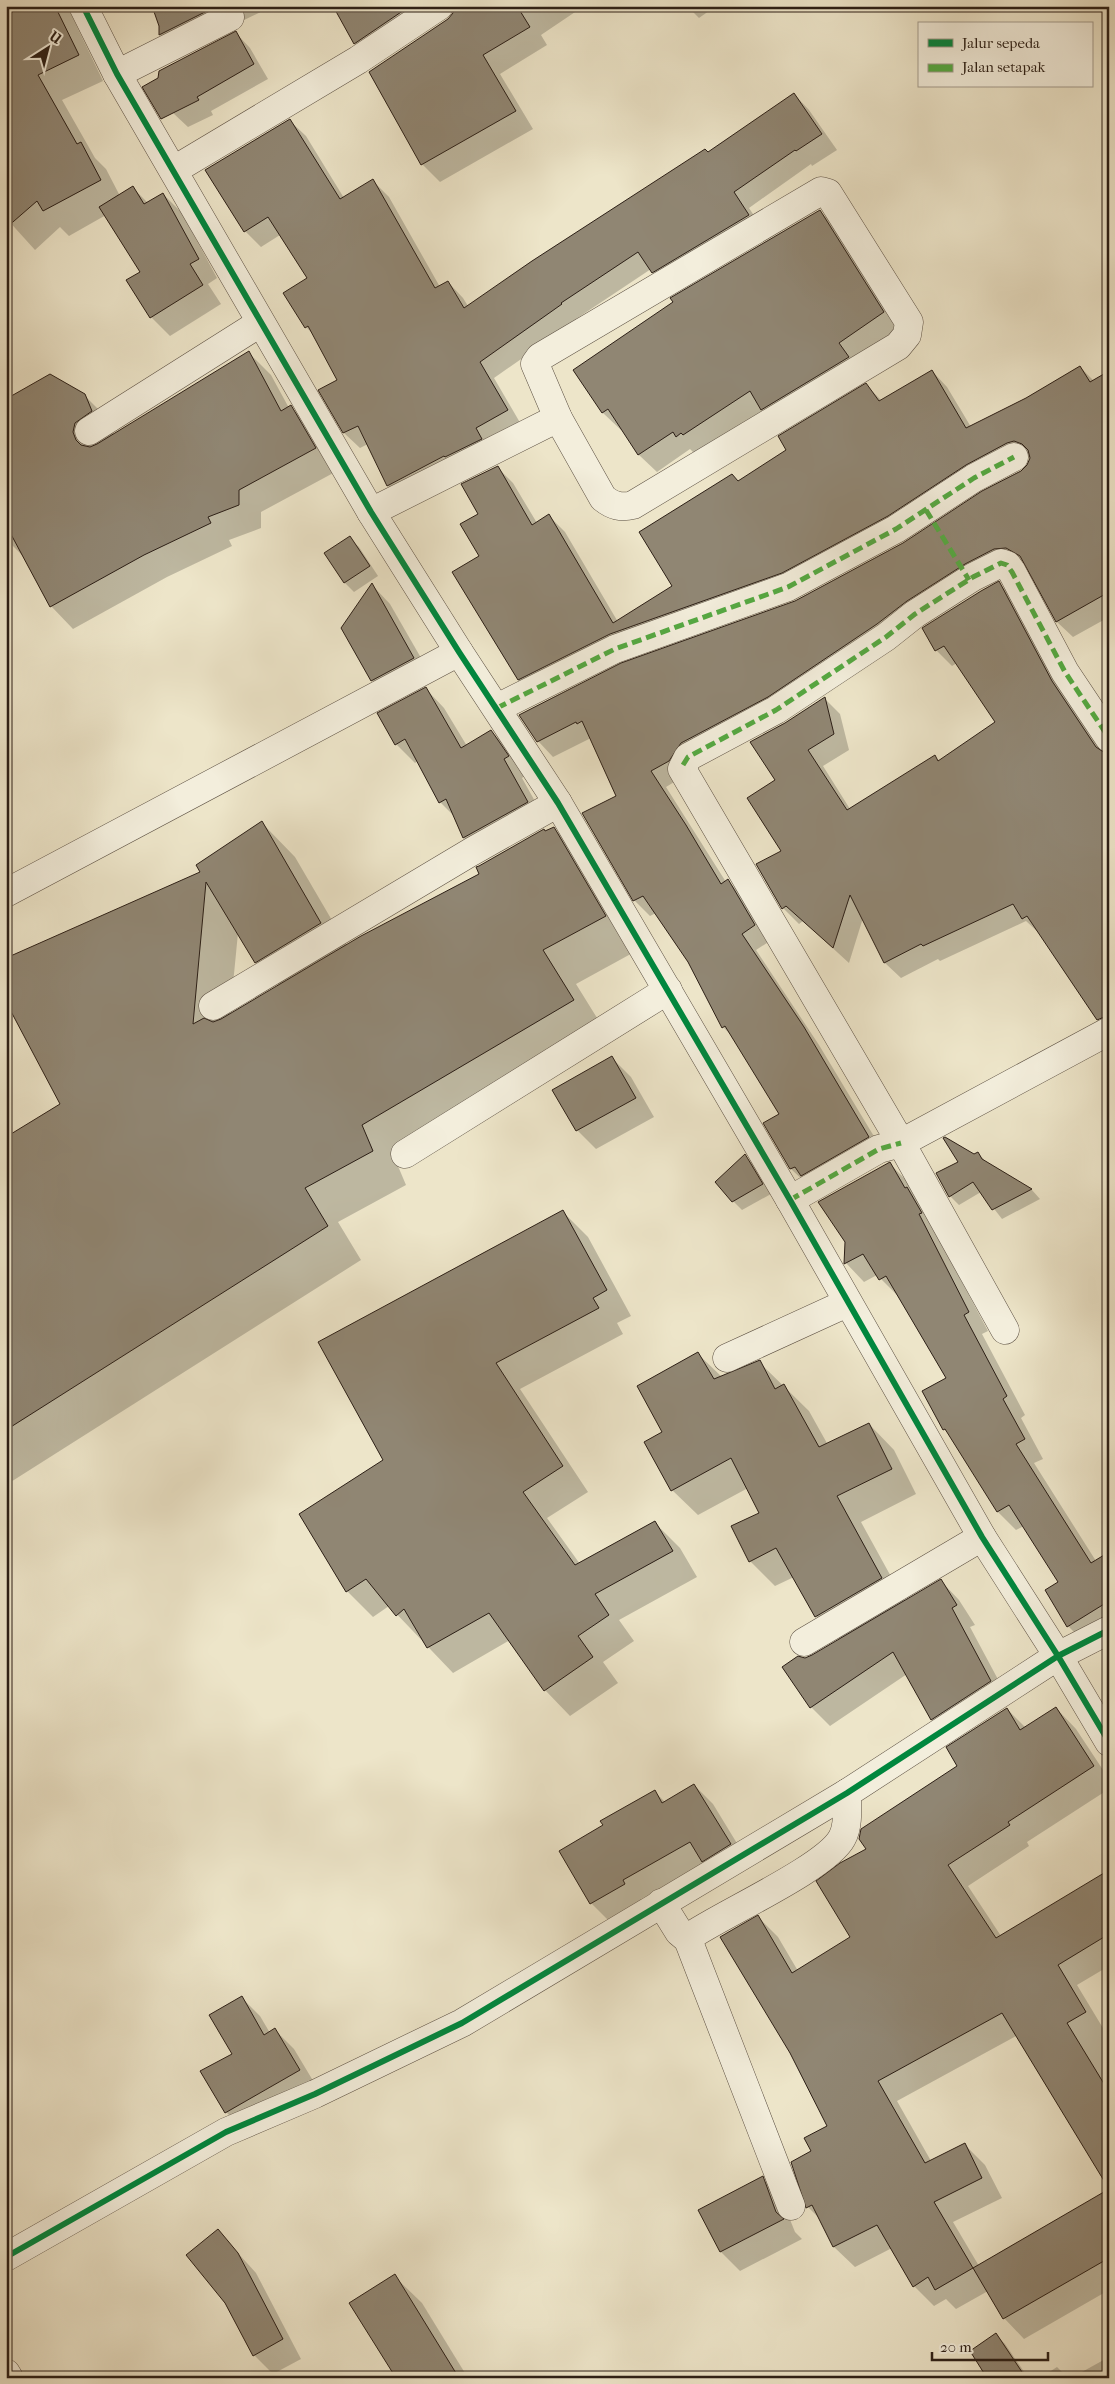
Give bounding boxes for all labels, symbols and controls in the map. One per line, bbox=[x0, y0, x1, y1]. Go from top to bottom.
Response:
north arrow bbox=[22, 22, 72, 72]
legend bbox=[918, 22, 1092, 88]
text: U bbox=[45, 27, 65, 48]
text: Jalur sepeda bbox=[961, 34, 1041, 52]
text: Jalan setapak bbox=[961, 58, 1046, 76]
scale bar bbox=[932, 2329, 1049, 2361]
text: 20 m bbox=[940, 2338, 972, 2356]

